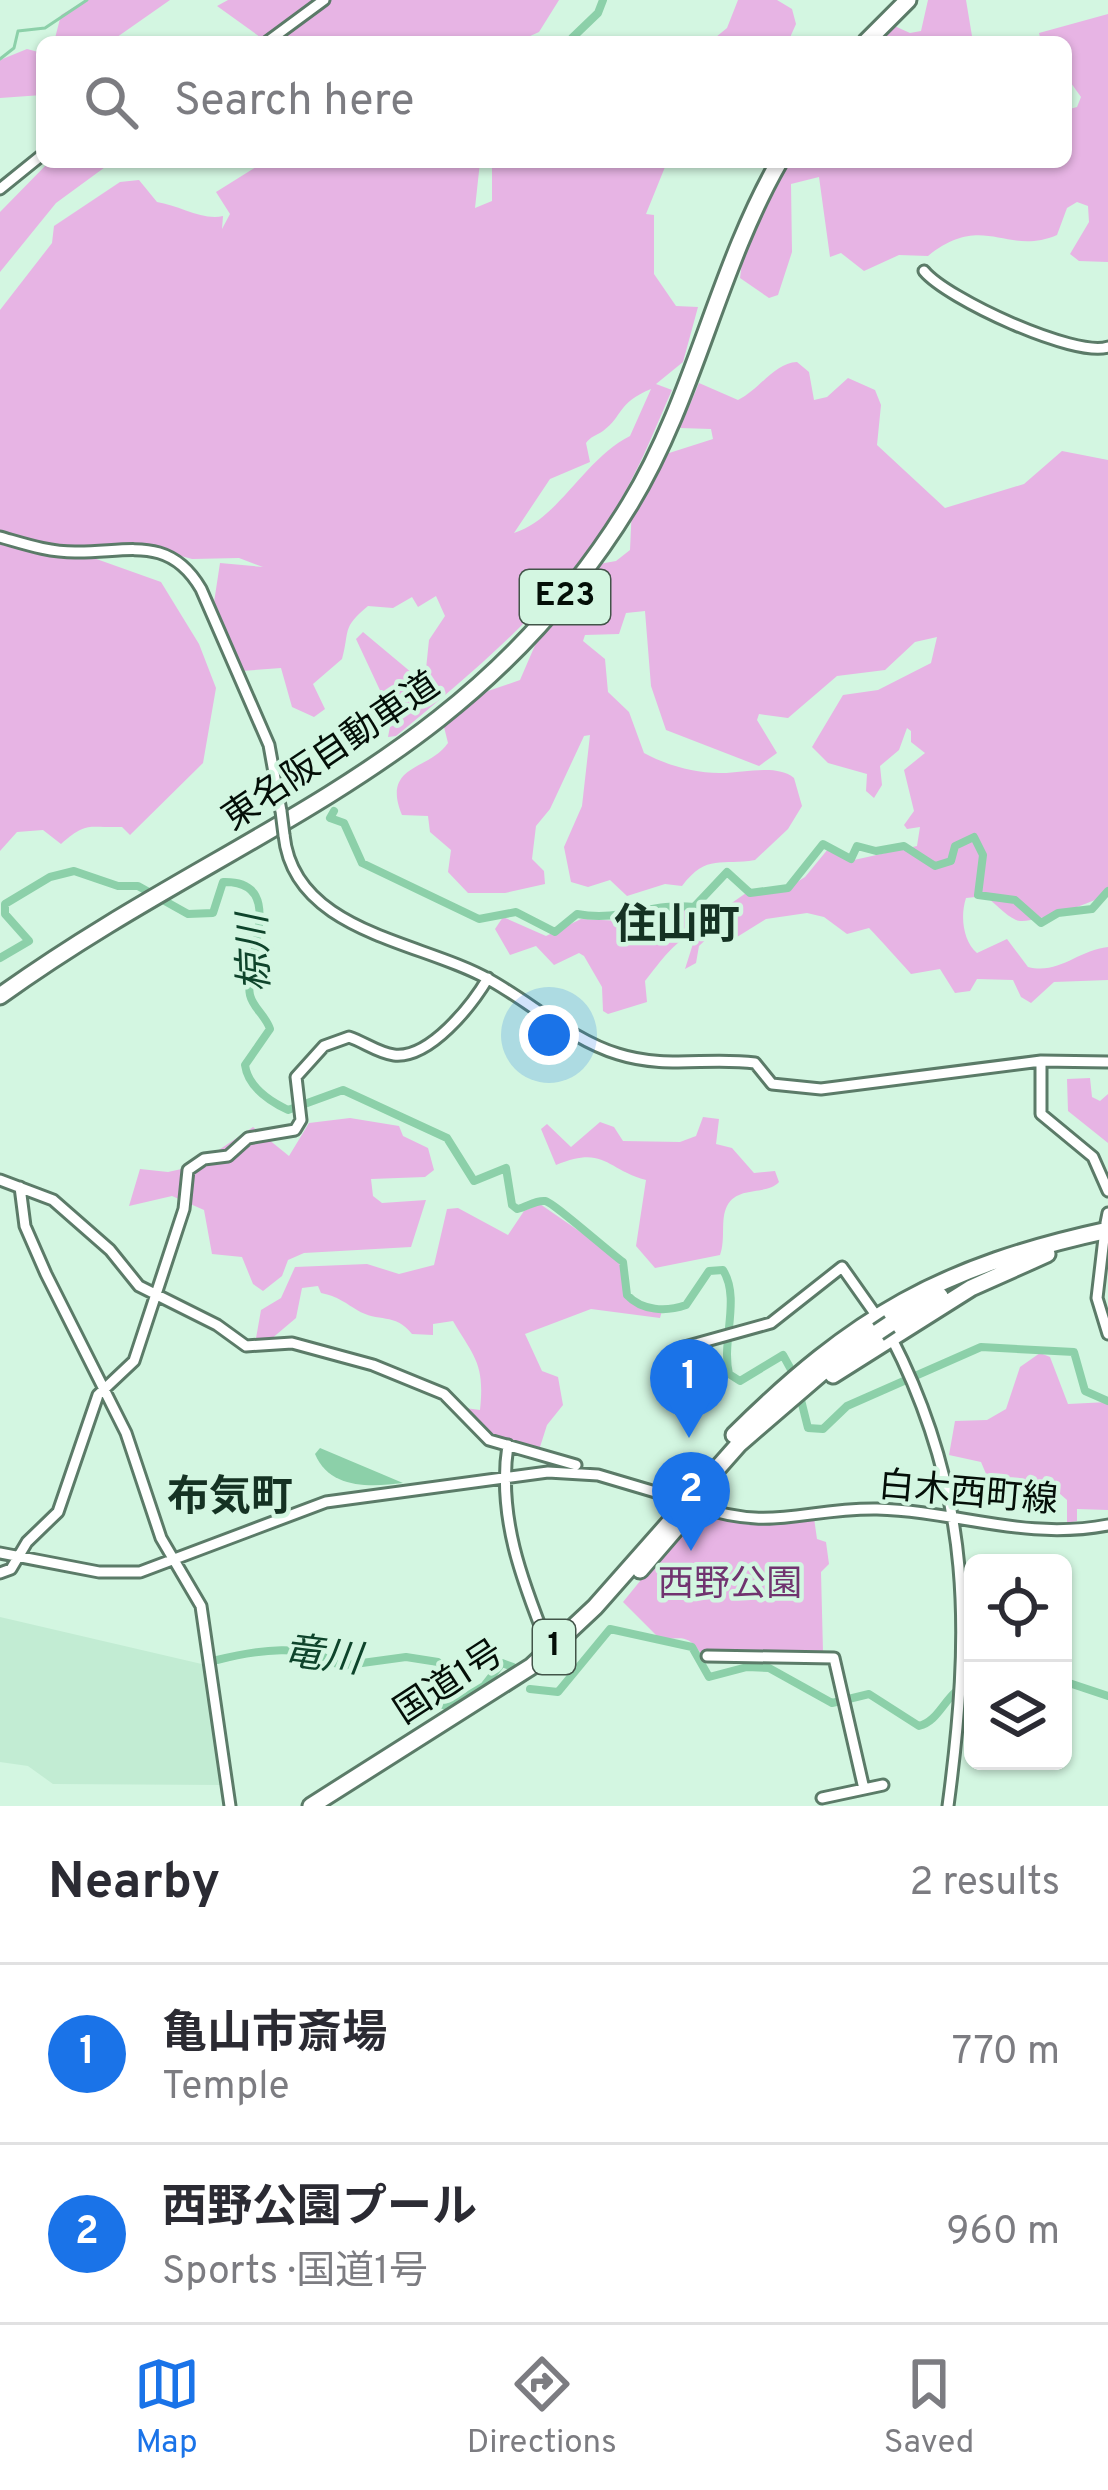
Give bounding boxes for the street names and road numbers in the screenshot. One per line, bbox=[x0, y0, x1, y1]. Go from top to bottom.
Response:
road number: E23 bbox=[520, 570, 610, 624]
street label: 東名阪自動車道 bbox=[215, 663, 449, 843]
street label: 白木西町線 bbox=[876, 1464, 1060, 1526]
road number: 1 bbox=[533, 1620, 575, 1674]
street label: 国道1号 bbox=[387, 1632, 513, 1736]

